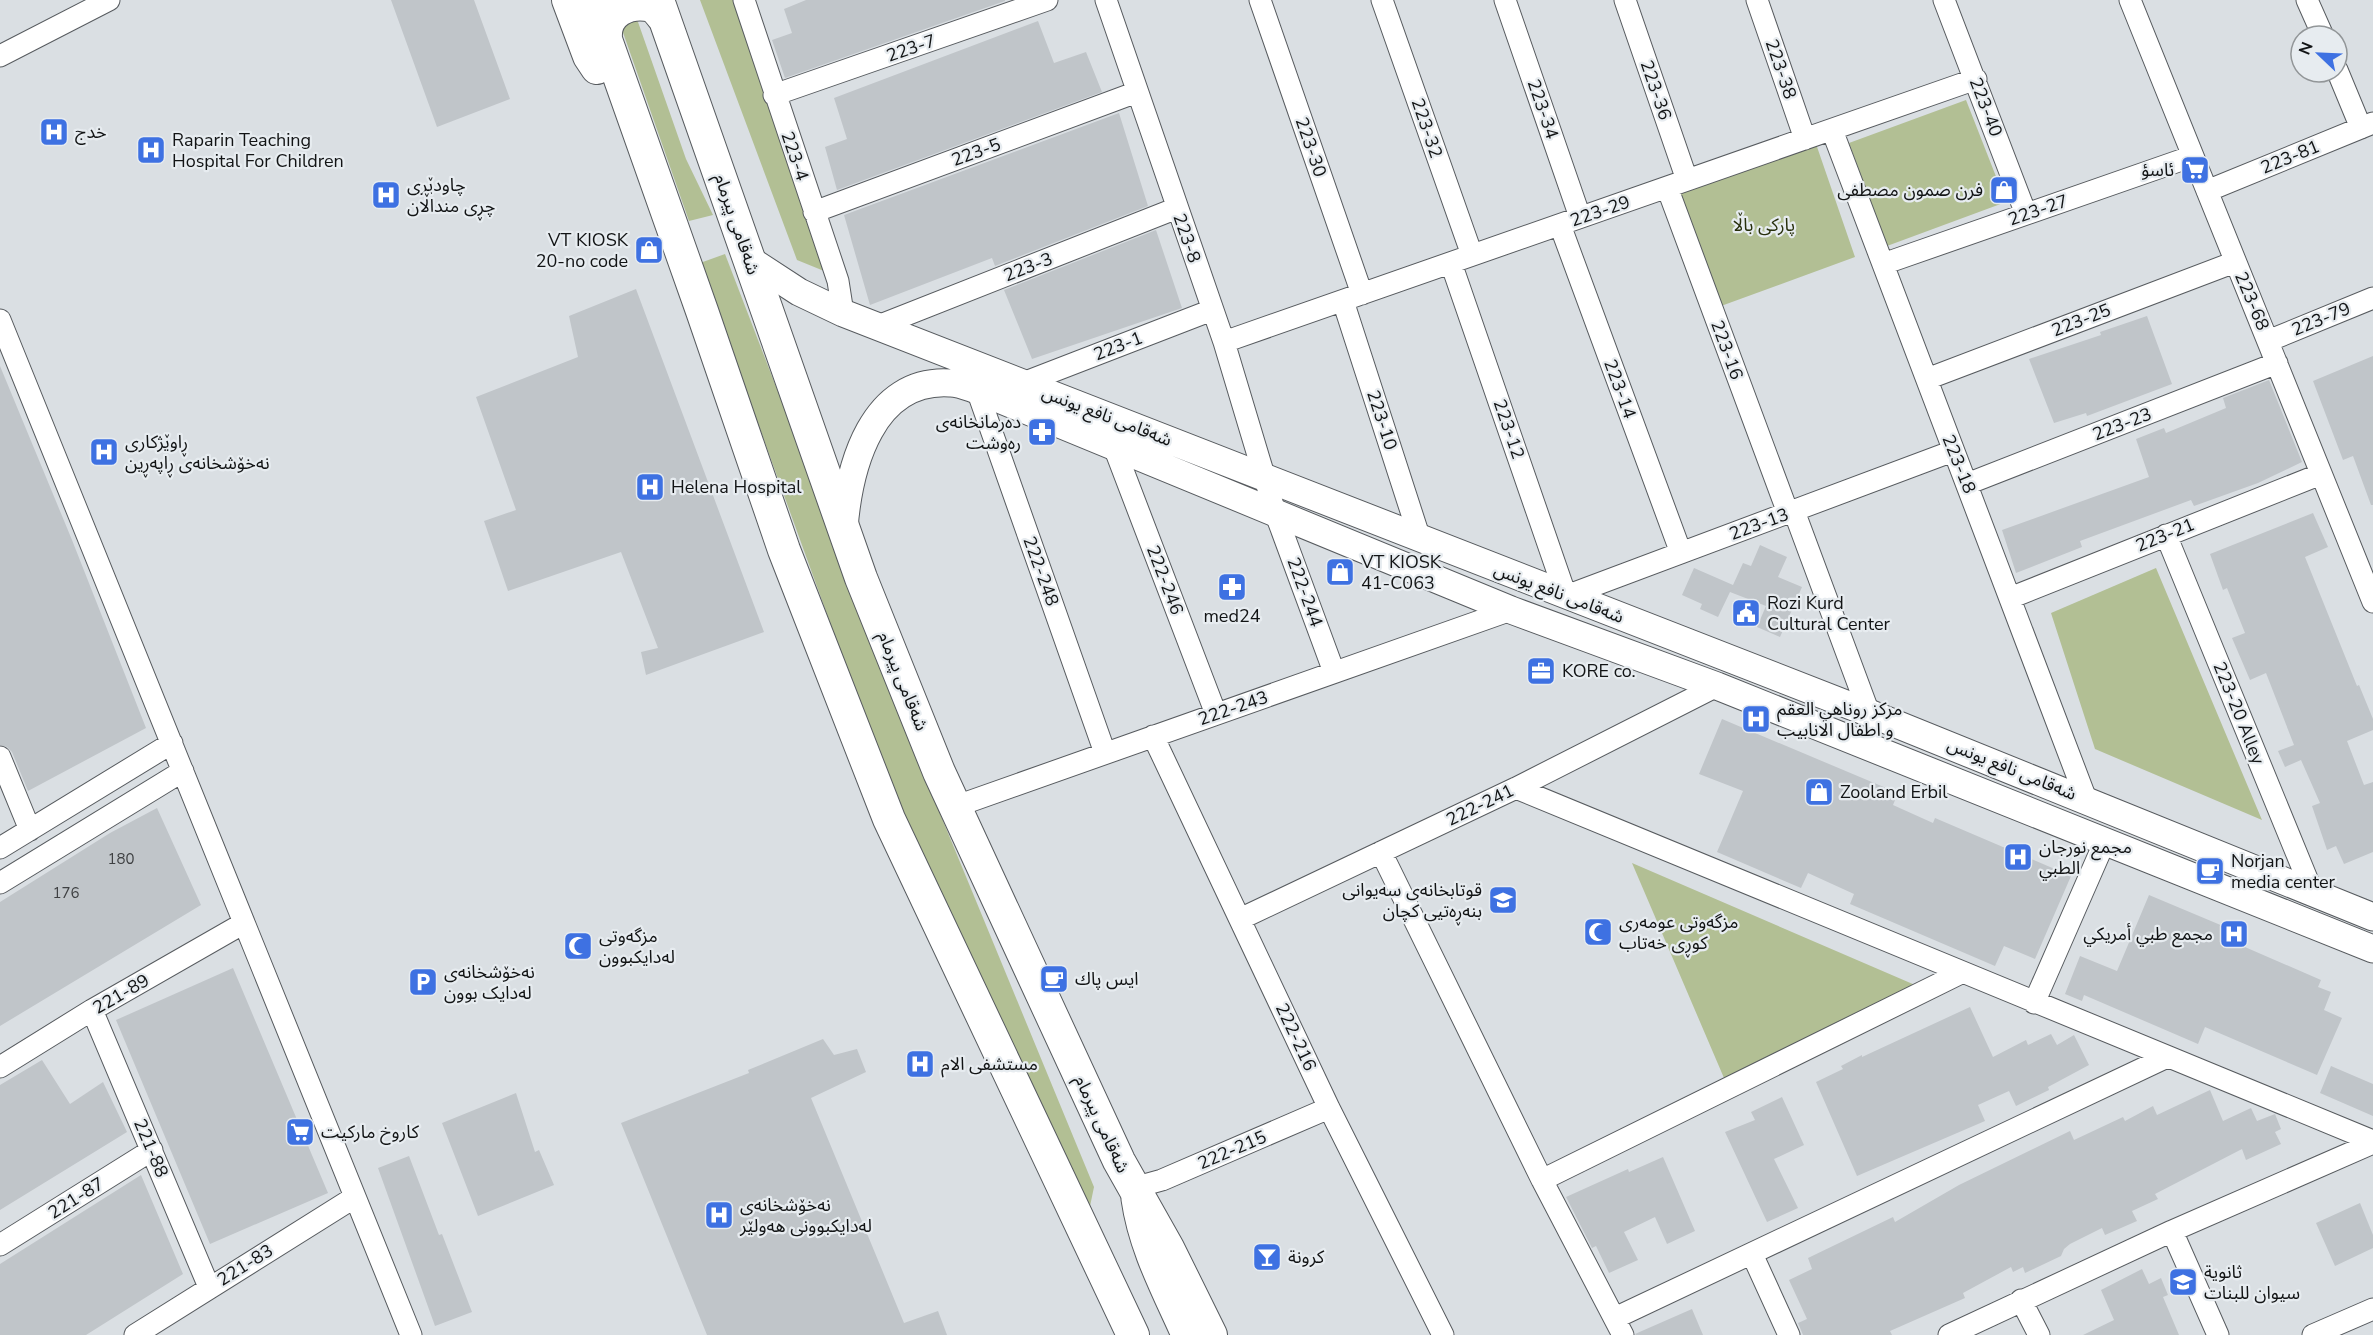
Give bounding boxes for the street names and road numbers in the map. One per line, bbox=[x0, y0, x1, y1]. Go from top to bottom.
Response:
street label: 223-7 bbox=[883, 28, 939, 68]
street label: 223-38 bbox=[1760, 36, 1802, 102]
street label: 223-36 bbox=[1635, 57, 1677, 123]
street label: 223-40 bbox=[1964, 74, 2008, 140]
street label: 223-34 bbox=[1522, 76, 1564, 142]
street label: 223-32 bbox=[1406, 95, 1448, 161]
street label: 223-30 bbox=[1290, 114, 1332, 180]
street label: 223-4 bbox=[775, 128, 815, 184]
street label: 223-5 bbox=[948, 132, 1004, 172]
street label: 223-81 bbox=[2257, 134, 2323, 180]
street label: شەقامی پیرمام bbox=[707, 170, 765, 278]
street label: 223-27 bbox=[2005, 189, 2071, 231]
street label: 223-29 bbox=[1567, 190, 1633, 232]
street label: 223-8 bbox=[1167, 210, 1207, 266]
street label: 223-3 bbox=[1000, 247, 1056, 287]
street label: 223-68 bbox=[2229, 268, 2275, 334]
street label: 223-79 bbox=[2288, 296, 2354, 342]
street label: 223-25 bbox=[2048, 298, 2114, 342]
street label: 223-16 bbox=[1705, 317, 1749, 383]
street label: 223-1 bbox=[1090, 326, 1146, 366]
street label: 223-14 bbox=[1598, 356, 1642, 422]
street label: شەقامی نافع یونس bbox=[1038, 380, 1175, 454]
street label: 223-10 bbox=[1361, 387, 1403, 453]
street label: 223-12 bbox=[1488, 396, 1530, 462]
street label: 223-23 bbox=[2089, 402, 2155, 446]
street label: 223-18 bbox=[1936, 431, 1982, 497]
street label: 223-13 bbox=[1726, 502, 1792, 546]
street label: 223-21 bbox=[2132, 512, 2198, 558]
street label: 222-248 bbox=[1017, 533, 1065, 609]
street label: 222-246 bbox=[1141, 542, 1189, 618]
street label: 222-244 bbox=[1281, 554, 1329, 630]
street label: شەقامی نافع یونس bbox=[1490, 557, 1627, 631]
street label: شەقامی پیرمام bbox=[870, 628, 934, 735]
street label: 223-20 Alley bbox=[2208, 658, 2271, 769]
street label: 222-243 bbox=[1195, 685, 1271, 731]
street label: شەقامی نافع یونس bbox=[1943, 732, 2080, 808]
street label: 222-241 bbox=[1442, 778, 1518, 832]
street label: 221-89 bbox=[88, 968, 154, 1020]
street label: 222-216 bbox=[1270, 999, 1322, 1075]
street label: شەقامی پیرمام bbox=[1067, 1071, 1135, 1178]
street label: 221-88 bbox=[128, 1115, 174, 1181]
street label: 222-215 bbox=[1194, 1125, 1270, 1175]
street label: 221-87 bbox=[44, 1171, 108, 1225]
street label: 221-83 bbox=[213, 1238, 277, 1292]

